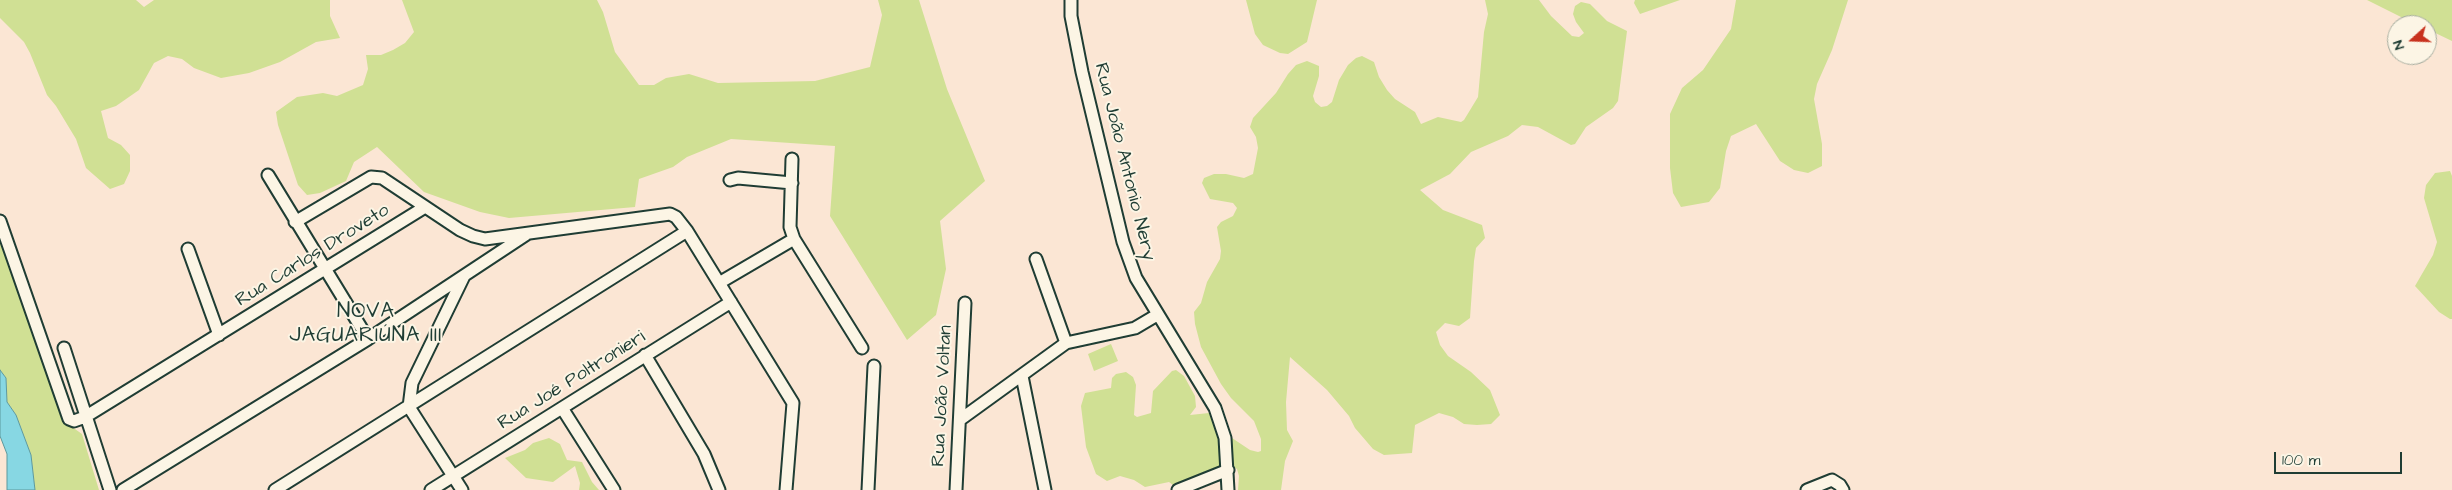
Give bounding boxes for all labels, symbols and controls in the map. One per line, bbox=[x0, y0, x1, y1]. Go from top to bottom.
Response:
north arrow bbox=[2387, 15, 2437, 65]
text: N bbox=[2388, 37, 2410, 52]
street label: Rua João Antonio Nery bbox=[1088, 61, 1160, 263]
street label: Rua Carlos Droveto bbox=[232, 199, 394, 313]
district label: NOVA JAGUARIÚNA III bbox=[288, 300, 444, 350]
street label: Rua João Voltan bbox=[928, 325, 958, 467]
street label: Rua Joé Poltronieri bbox=[494, 326, 650, 436]
scale bar bbox=[2277, 442, 2404, 474]
text: 100 m bbox=[2282, 450, 2321, 471]

